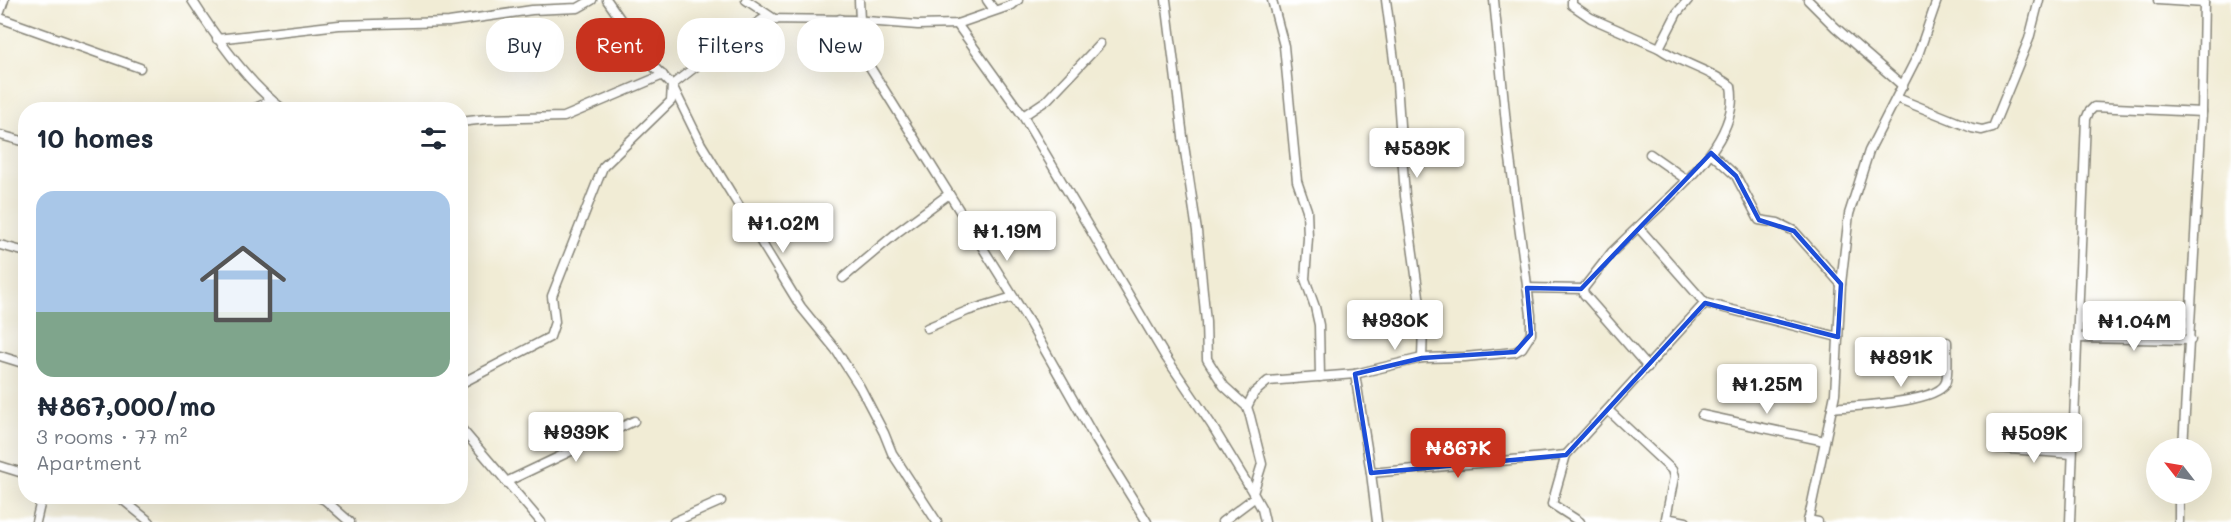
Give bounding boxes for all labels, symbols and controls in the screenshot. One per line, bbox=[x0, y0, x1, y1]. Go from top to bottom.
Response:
chip: Buy bbox=[486, 18, 564, 72]
chip: Rent bbox=[576, 18, 665, 72]
chip: Filters bbox=[677, 18, 785, 72]
chip: New bbox=[797, 18, 884, 72]
text: 10 homes bbox=[36, 121, 154, 155]
icon: filters bbox=[417, 122, 450, 155]
pin: ₦589K bbox=[1375, 128, 1459, 179]
text: ₦589K bbox=[1383, 134, 1451, 160]
pin: ₦1.02M bbox=[734, 203, 832, 254]
text: ₦1.02M bbox=[746, 209, 820, 235]
pin: ₦1.19M bbox=[958, 211, 1056, 262]
text: ₦1.19M bbox=[972, 217, 1042, 243]
icon: home bbox=[189, 230, 297, 338]
pin: ₦930K bbox=[1353, 300, 1437, 351]
pin: ₦1.04M bbox=[2085, 301, 2183, 352]
text: ₦930K bbox=[1361, 306, 1429, 332]
text: ₦1.04M bbox=[2097, 307, 2171, 333]
pin: ₦891K bbox=[1859, 337, 1943, 388]
text: ₦891K bbox=[1869, 343, 1933, 369]
pin: ₦1.25M bbox=[1718, 364, 1816, 415]
text: ₦1.25M bbox=[1731, 370, 1803, 396]
text: ₦867,000/mo bbox=[36, 389, 215, 423]
pin: ₦939K bbox=[534, 412, 618, 463]
pin: ₦509K bbox=[1992, 413, 2076, 464]
text: ₦939K bbox=[542, 418, 610, 444]
text: ₦509K bbox=[2000, 419, 2068, 445]
text: 3 rooms · 77 m² bbox=[36, 423, 187, 449]
pin: ₦867K bbox=[1416, 428, 1500, 479]
text: ₦867K bbox=[1425, 434, 1491, 460]
north arrow bbox=[2146, 438, 2212, 504]
map controls bbox=[2146, 438, 2212, 504]
text: Apartment bbox=[36, 449, 142, 475]

